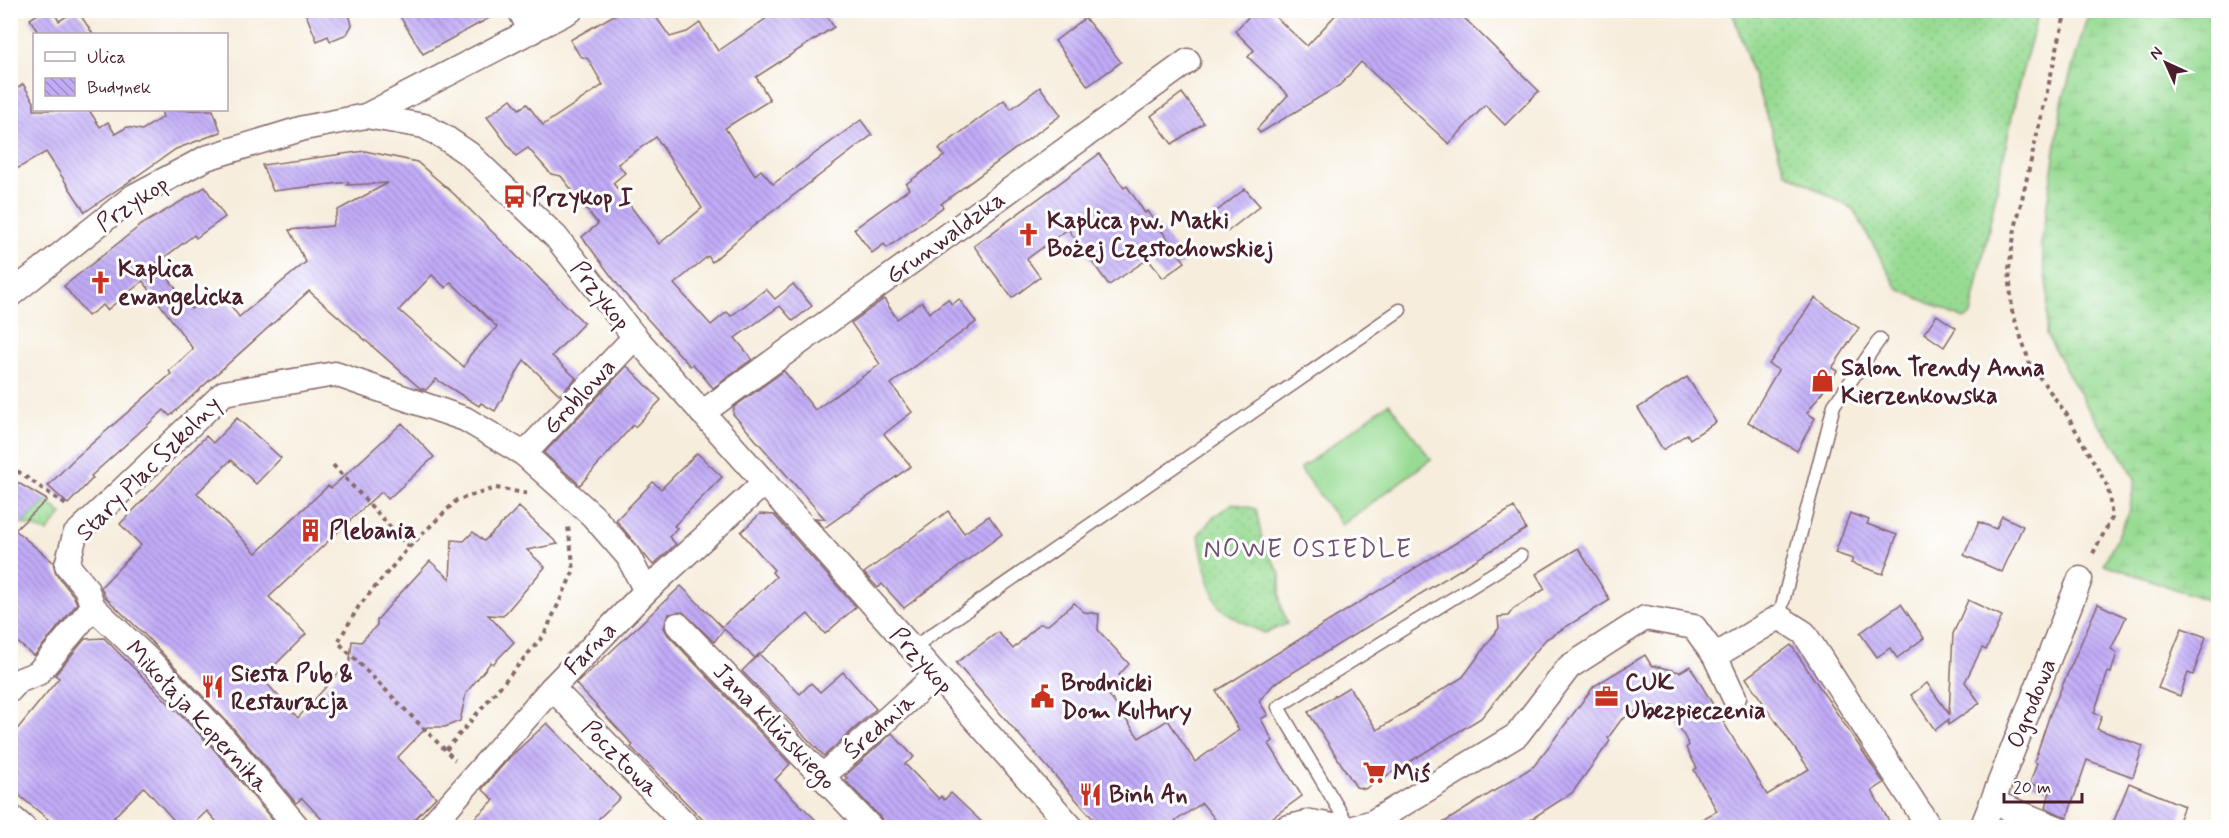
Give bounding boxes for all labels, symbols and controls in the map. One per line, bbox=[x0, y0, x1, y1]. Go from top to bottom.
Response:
legend bbox=[33, 33, 228, 111]
north arrow bbox=[2136, 33, 2196, 93]
text: N bbox=[2145, 42, 2168, 65]
text: Ulica bbox=[87, 46, 126, 70]
text: Budynek bbox=[87, 76, 151, 100]
street label: Przykop bbox=[91, 169, 175, 240]
place label: Przykop I bbox=[532, 183, 633, 214]
bus stop icon: Przykop I bbox=[501, 184, 527, 210]
street label: Grunwaldzka bbox=[880, 184, 1012, 292]
place label: Kaplica pw. Matki Bożej Częstochowskiej bbox=[1047, 206, 1273, 265]
church icon: Kaplica pw. Matki Bożej Częstochowskiej bbox=[1016, 221, 1042, 247]
place label: Kaplica ewangelicka bbox=[118, 254, 244, 316]
street label: Przykop bbox=[563, 255, 637, 337]
church icon: Kaplica ewangelicka bbox=[87, 269, 113, 295]
street label: Groblowa bbox=[537, 352, 623, 442]
place label: Salon Trendy Anna Kierzenkowska bbox=[1841, 353, 2045, 412]
shop icon: Salon Trendy Anna Kierzenkowska bbox=[1810, 368, 1836, 394]
street label: Stary Plac Szkolny bbox=[70, 390, 228, 548]
place label: Plebania bbox=[329, 516, 416, 547]
building icon: Plebania bbox=[298, 517, 324, 543]
district label: NOWE OSIEDLE bbox=[1204, 533, 1412, 567]
street label: Farna bbox=[558, 616, 624, 683]
street label: Przykop bbox=[882, 621, 959, 701]
street label: Mikołaja Kopernika bbox=[118, 634, 276, 800]
street label: Ogrodowa bbox=[2000, 654, 2064, 753]
street label: Jana Kilińskiego bbox=[704, 657, 842, 799]
place label: Siesta Pub & Restauracja bbox=[231, 659, 353, 719]
place label: Brodnicki Dom Kultury bbox=[1061, 668, 1192, 727]
place label: CUK Ubezpieczenia bbox=[1625, 668, 1766, 727]
restaurant icon: Siesta Pub & Restauracja bbox=[200, 674, 226, 700]
public building icon: Brodnicki Dom Kultury bbox=[1030, 683, 1056, 709]
office icon: CUK Ubezpieczenia bbox=[1594, 683, 1620, 709]
street label: Średnia bbox=[837, 686, 923, 767]
street label: Pocztowa bbox=[574, 714, 666, 805]
place label: Miś bbox=[1393, 759, 1430, 790]
supermarket icon: Miś bbox=[1362, 760, 1388, 786]
scale bar bbox=[2004, 766, 2082, 804]
text: 20 m bbox=[2013, 776, 2051, 800]
place label: Binh An bbox=[1109, 780, 1188, 811]
restaurant icon: Binh An bbox=[1078, 781, 1104, 807]

